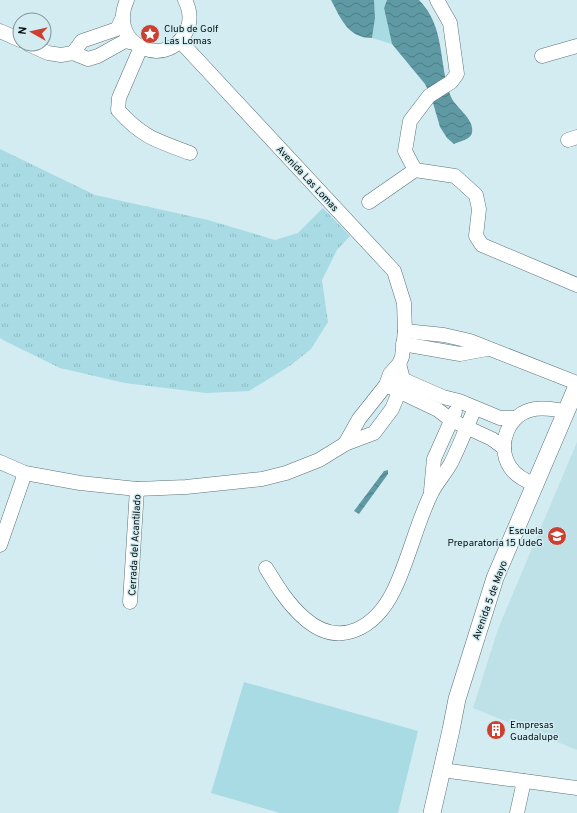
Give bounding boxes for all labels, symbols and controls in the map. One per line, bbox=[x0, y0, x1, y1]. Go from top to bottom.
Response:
north arrow bbox=[12, 12, 52, 52]
place icon: Club de Golf Las Lomas bbox=[139, 23, 161, 45]
place label: Club de Golf Las Lomas bbox=[164, 23, 219, 48]
text: N bbox=[16, 26, 31, 36]
street label: Avenida Las Lomas bbox=[273, 143, 341, 215]
street label: Cerrada del Acantilado bbox=[126, 494, 145, 596]
place label: Escuela Preparatoria 15 UdeG bbox=[447, 525, 543, 550]
school or university icon: Escuela Preparatoria 15 UdeG bbox=[546, 525, 568, 547]
street label: Avenida 5 de Mayo bbox=[470, 558, 511, 642]
building icon: Empresas Guadalupe bbox=[485, 719, 507, 741]
place label: Empresas Guadalupe bbox=[510, 719, 558, 744]

